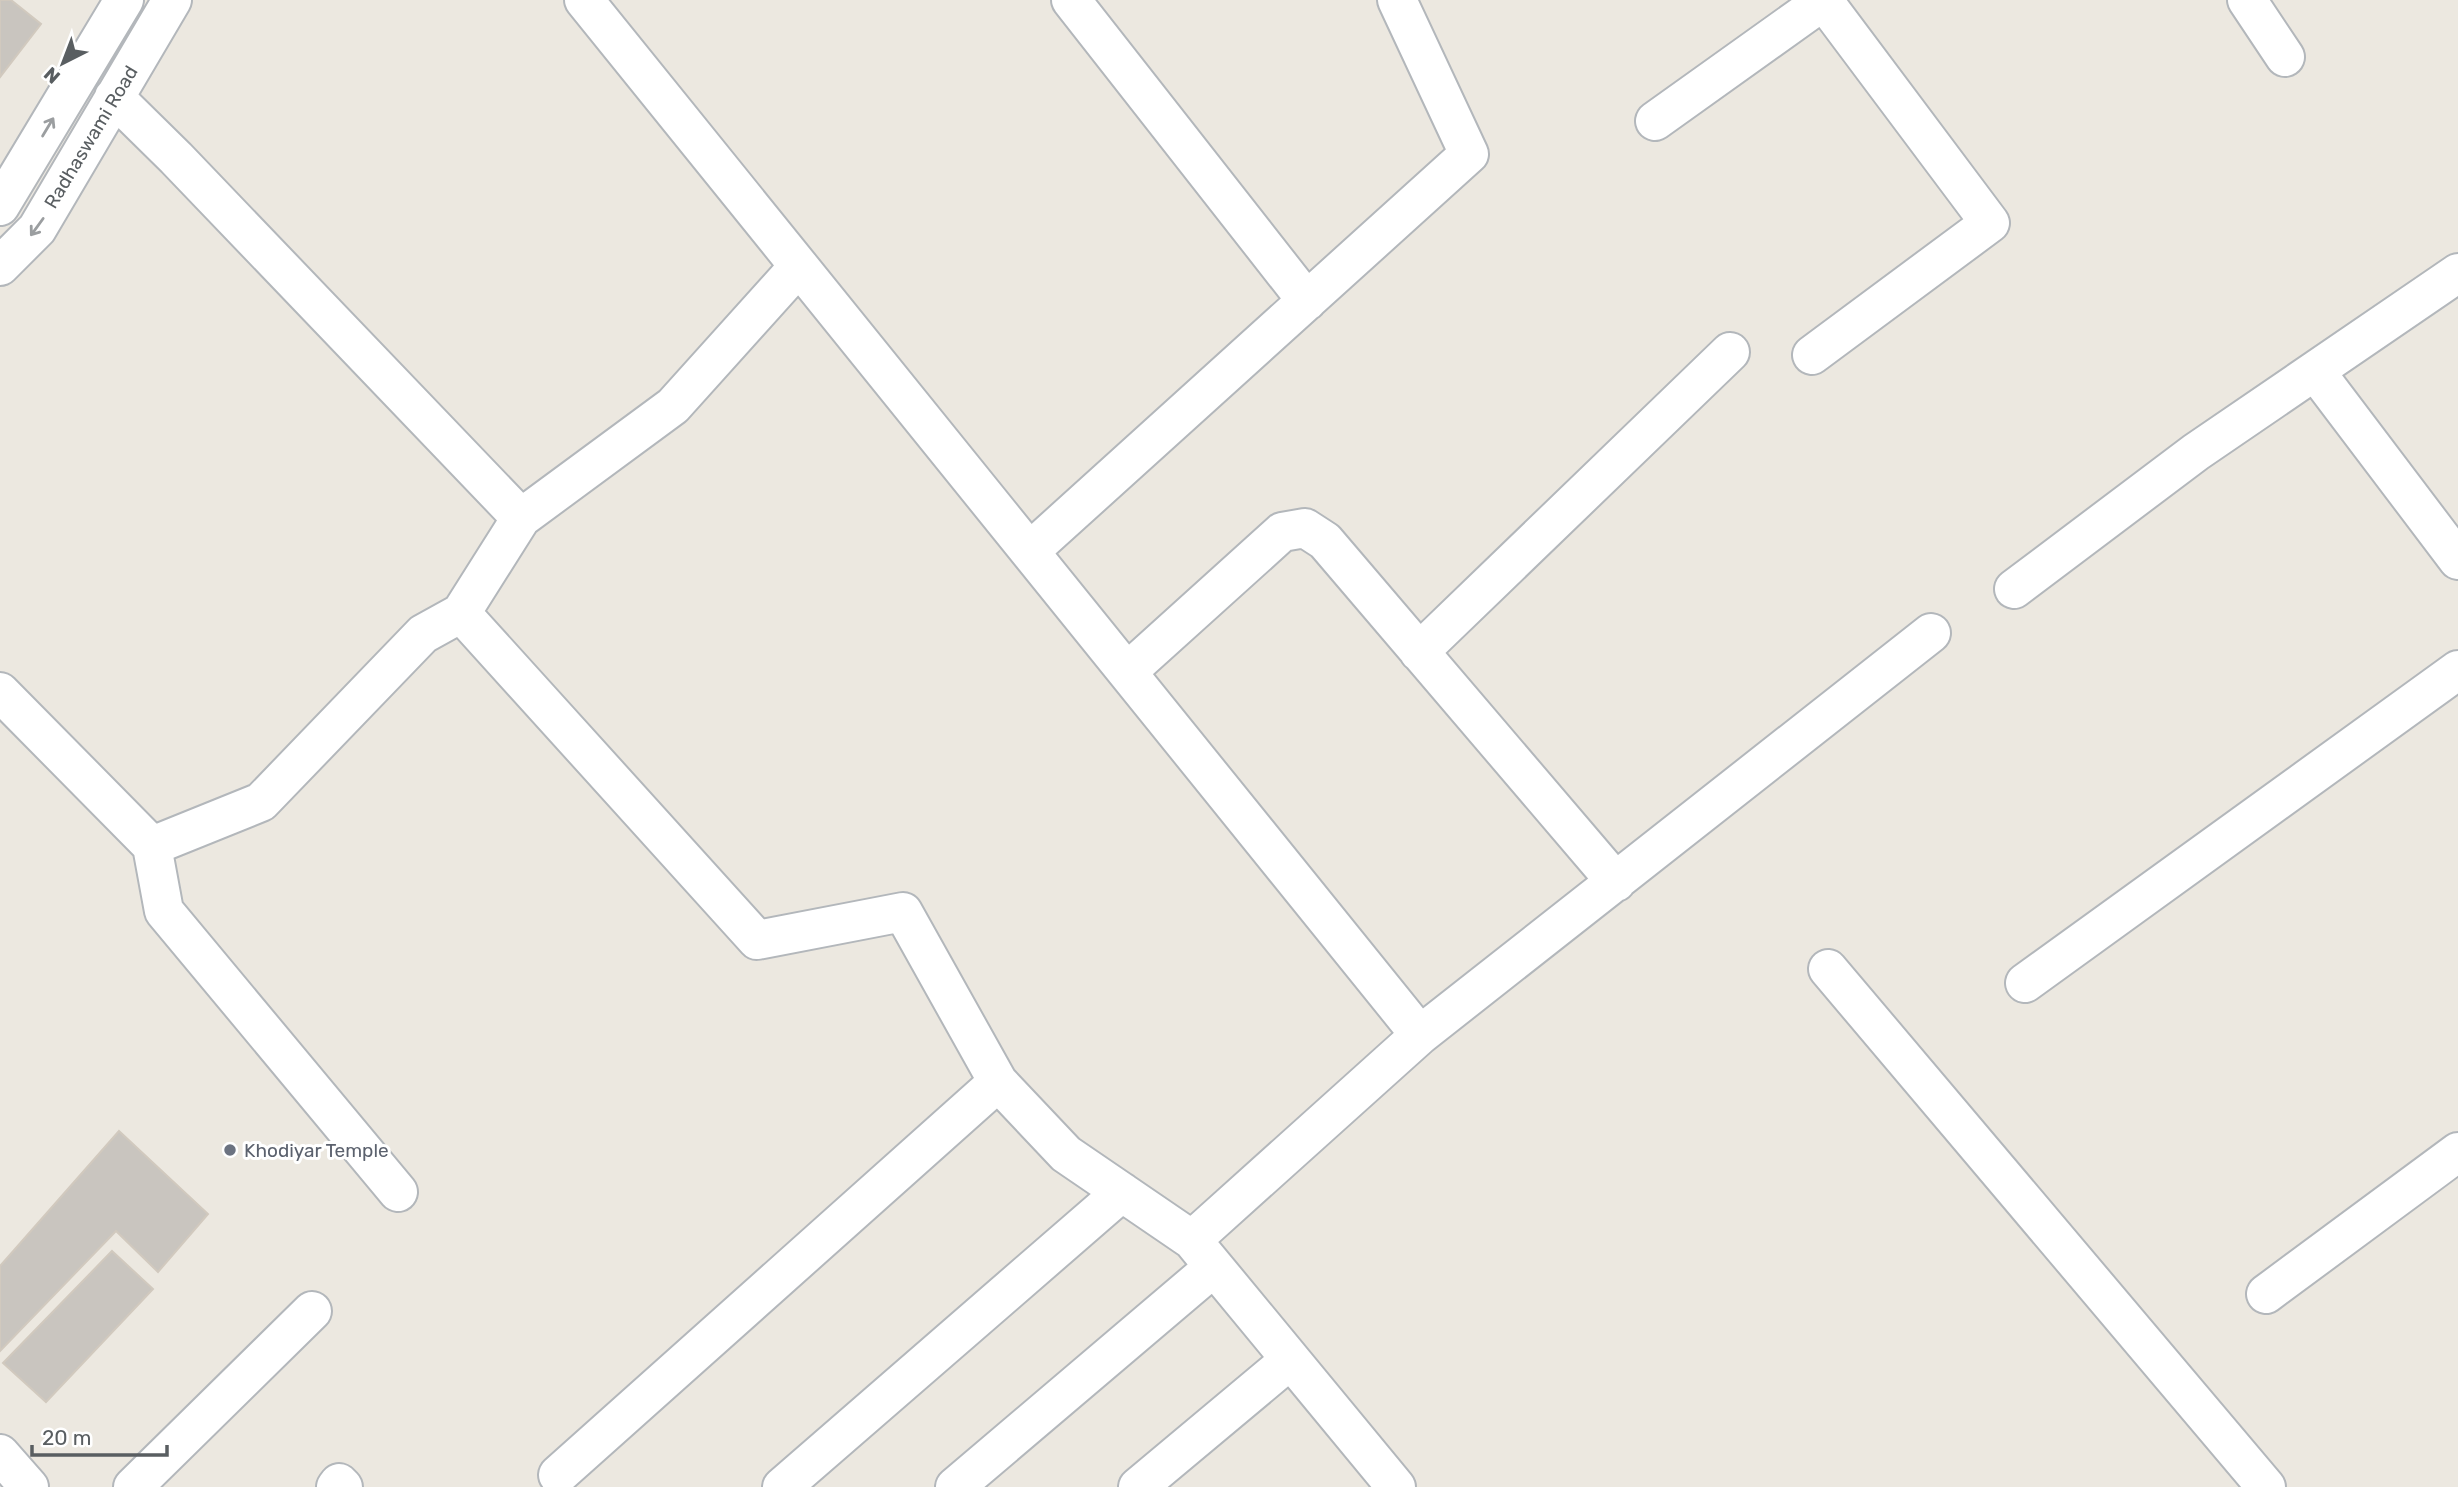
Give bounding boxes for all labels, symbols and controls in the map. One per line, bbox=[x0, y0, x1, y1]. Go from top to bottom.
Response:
north arrow bbox=[28, 28, 98, 98]
street label: Radhaswami Road bbox=[39, 61, 143, 213]
text: N bbox=[39, 62, 65, 88]
one-way arrow bbox=[41, 118, 55, 138]
one-way arrow bbox=[30, 217, 45, 236]
place label: Khodiyar Temple bbox=[244, 1139, 389, 1162]
marker: Khodiyar Temple bbox=[222, 1142, 238, 1158]
scale bar bbox=[32, 1414, 166, 1458]
text: 20 m bbox=[42, 1425, 91, 1450]

